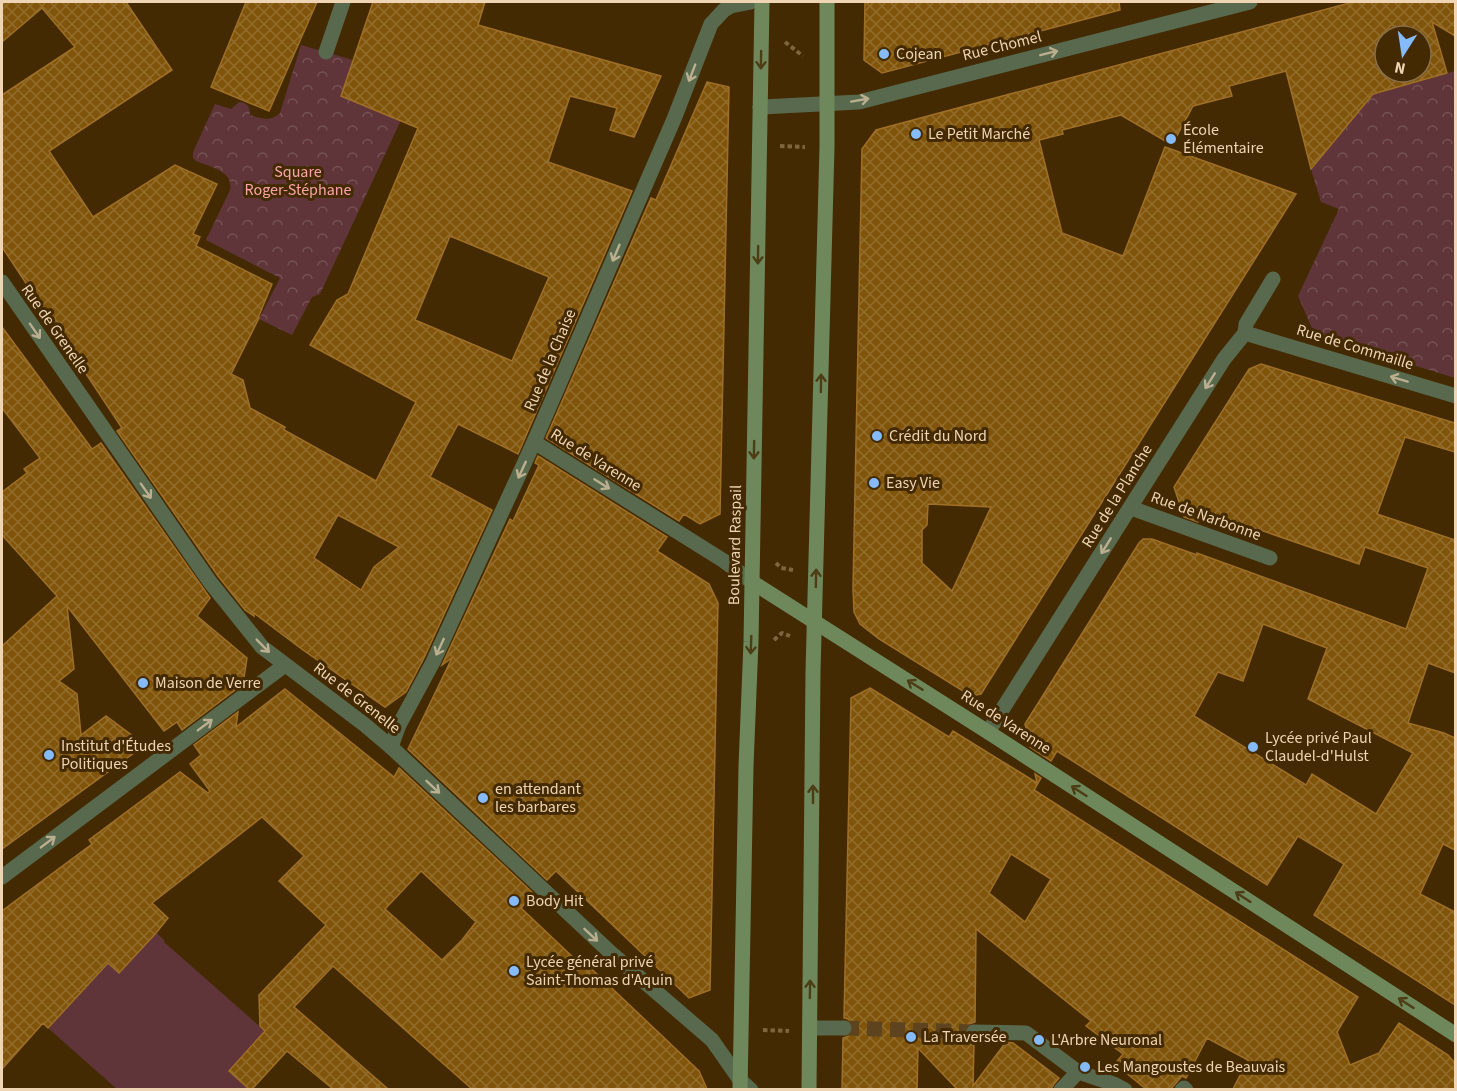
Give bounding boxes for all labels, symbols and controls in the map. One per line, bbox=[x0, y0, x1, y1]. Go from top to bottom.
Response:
north arrow bbox=[1373, 24, 1433, 84]
street label: Rue Chomel bbox=[960, 26, 1044, 66]
place label: Cojean bbox=[896, 43, 942, 65]
one-way arrow bbox=[1040, 46, 1059, 58]
marker: Cojean bbox=[877, 47, 891, 61]
one-way arrow bbox=[755, 49, 767, 69]
text: N bbox=[1393, 56, 1408, 80]
one-way arrow bbox=[686, 63, 697, 82]
one-way arrow bbox=[850, 95, 870, 106]
place label: École Élémentaire bbox=[1183, 119, 1264, 159]
place label: Le Petit Marché bbox=[928, 123, 1030, 145]
marker: Le Petit Marché bbox=[909, 127, 923, 141]
marker: École Élémentaire bbox=[1164, 132, 1178, 146]
park label: Square Roger-Stéphane bbox=[245, 161, 352, 201]
one-way arrow bbox=[610, 243, 621, 261]
one-way arrow bbox=[752, 244, 763, 264]
street label: Rue de Grenelle bbox=[16, 280, 94, 378]
street label: Rue de la Chaise bbox=[519, 306, 581, 414]
street label: Rue de Commaille bbox=[1294, 319, 1416, 375]
one-way arrow bbox=[29, 322, 41, 338]
one-way arrow bbox=[1204, 372, 1217, 389]
one-way arrow bbox=[1390, 373, 1409, 384]
one-way arrow bbox=[815, 374, 827, 394]
street label: Rue de Varenne bbox=[546, 423, 646, 497]
place label: Crédit du Nord bbox=[889, 425, 987, 447]
marker: Crédit du Nord bbox=[870, 429, 884, 443]
one-way arrow bbox=[748, 439, 760, 459]
street label: Rue de la Planche bbox=[1076, 440, 1158, 552]
one-way arrow bbox=[515, 461, 526, 479]
place label: Easy Vie bbox=[886, 472, 940, 494]
marker: Easy Vie bbox=[867, 476, 881, 490]
one-way arrow bbox=[593, 478, 610, 490]
one-way arrow bbox=[140, 482, 152, 498]
street label: Boulevard Raspail bbox=[723, 485, 747, 605]
street label: Rue de Narbonne bbox=[1148, 486, 1264, 546]
one-way arrow bbox=[1100, 537, 1112, 554]
one-way arrow bbox=[810, 569, 822, 589]
one-way arrow bbox=[745, 634, 757, 654]
one-way arrow bbox=[434, 638, 445, 656]
one-way arrow bbox=[256, 639, 270, 654]
street label: Rue de Grenelle bbox=[309, 657, 405, 739]
place label: Maison de Verre bbox=[155, 672, 261, 694]
marker: Maison de Verre bbox=[136, 676, 150, 690]
one-way arrow bbox=[907, 679, 924, 691]
street label: Rue de Varenne bbox=[957, 685, 1056, 759]
one-way arrow bbox=[196, 719, 212, 731]
place label: Lycée privé Paul Claudel-d'Hulst bbox=[1265, 727, 1372, 767]
place label: Institut d'Études Politiques bbox=[61, 735, 171, 775]
marker: Lycée privé Paul Claudel-d'Hulst bbox=[1246, 740, 1260, 754]
marker: Institut d'Études Politiques bbox=[42, 748, 56, 762]
place label: en attendant les barbares bbox=[495, 778, 581, 818]
one-way arrow bbox=[426, 780, 441, 794]
one-way arrow bbox=[807, 785, 819, 805]
one-way arrow bbox=[1071, 785, 1088, 797]
marker: en attendant les barbares bbox=[476, 791, 490, 805]
one-way arrow bbox=[40, 835, 56, 848]
place label: Body Hit bbox=[526, 890, 584, 912]
one-way arrow bbox=[1235, 891, 1252, 903]
marker: Body Hit bbox=[507, 894, 521, 908]
one-way arrow bbox=[584, 927, 599, 942]
place label: Lycée général privé Saint-Thomas d'Aquin bbox=[526, 951, 673, 991]
marker: Lycée général privé Saint-Thomas d'Aquin bbox=[507, 964, 521, 978]
one-way arrow bbox=[805, 980, 816, 1000]
one-way arrow bbox=[1399, 997, 1415, 1009]
place label: La Traversée bbox=[923, 1026, 1007, 1048]
place label: L'Arbre Neuronal bbox=[1051, 1029, 1162, 1051]
marker: La Traversée bbox=[904, 1030, 918, 1044]
marker: L'Arbre Neuronal bbox=[1032, 1033, 1046, 1047]
place label: Les Mangoustes de Beauvais bbox=[1097, 1056, 1286, 1078]
marker: Les Mangoustes de Beauvais bbox=[1078, 1060, 1092, 1074]

